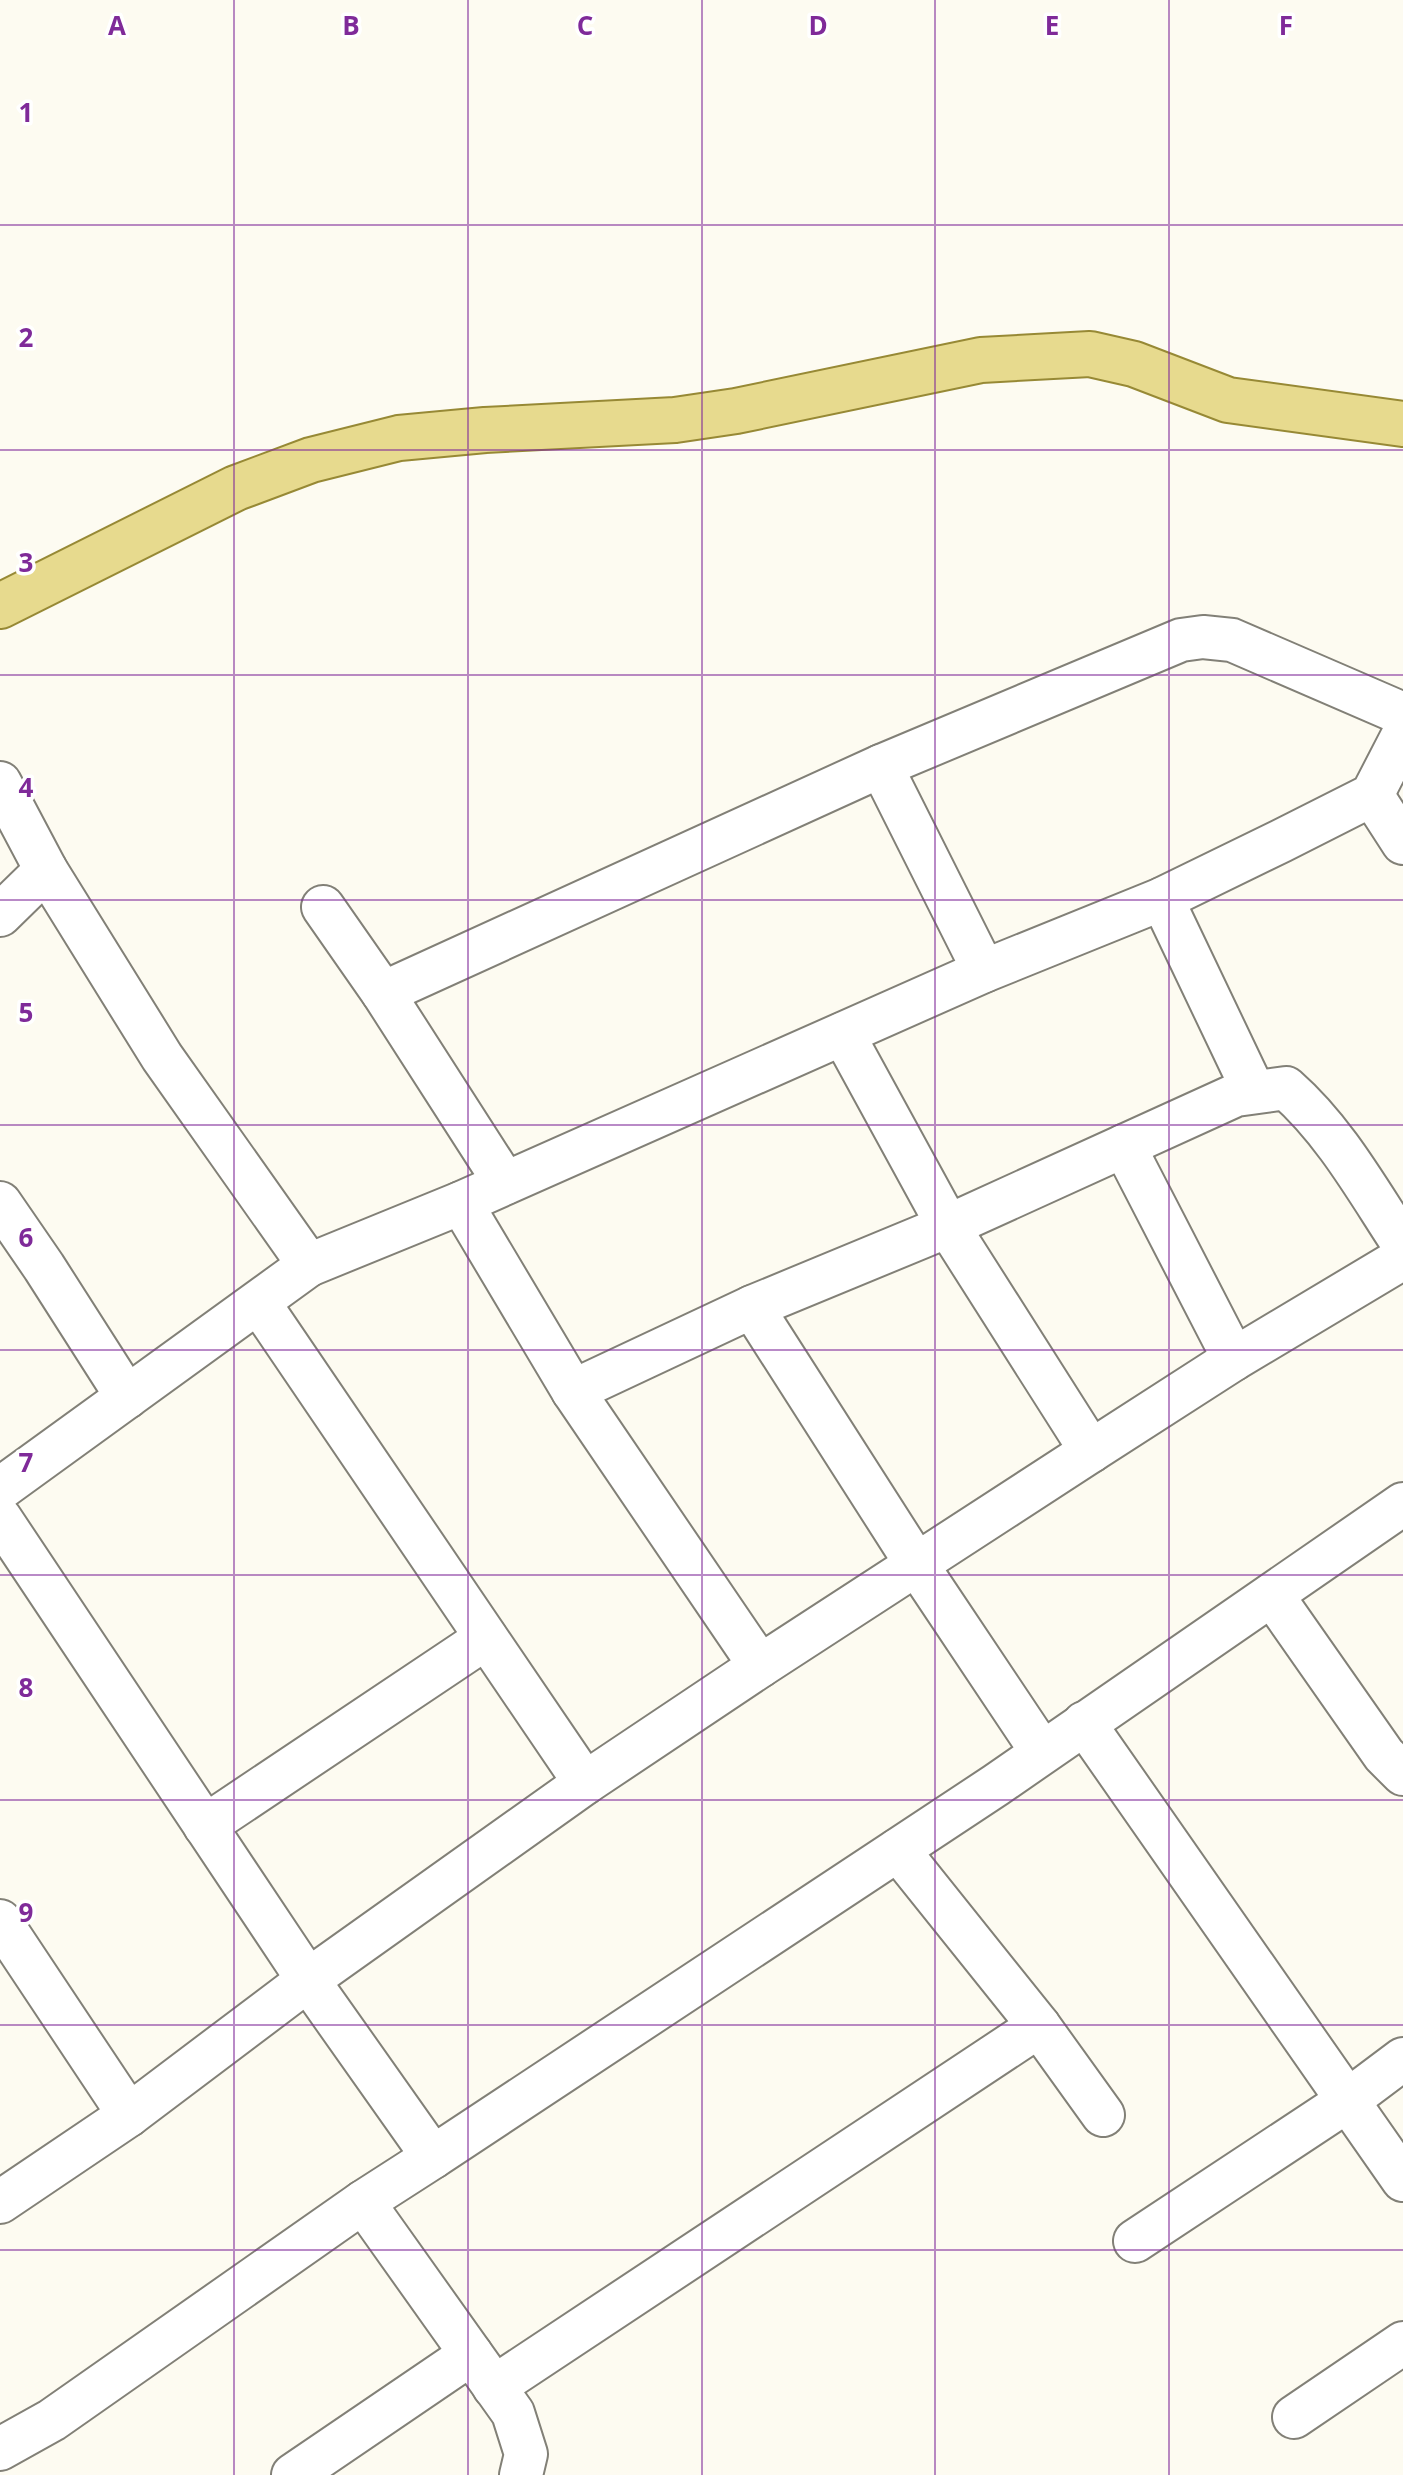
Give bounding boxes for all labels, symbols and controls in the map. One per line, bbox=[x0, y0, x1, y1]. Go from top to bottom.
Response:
text: A bbox=[108, 7, 126, 43]
text: B bbox=[342, 7, 360, 43]
text: C bbox=[577, 7, 593, 43]
text: D bbox=[808, 7, 828, 43]
text: E bbox=[1045, 7, 1059, 43]
text: F bbox=[1279, 7, 1293, 43]
text: 1 bbox=[19, 94, 33, 130]
text: 2 bbox=[19, 319, 34, 355]
text: 3 bbox=[19, 544, 33, 580]
text: 4 bbox=[19, 769, 34, 805]
text: 5 bbox=[19, 994, 33, 1030]
text: 6 bbox=[19, 1219, 34, 1255]
text: 7 bbox=[19, 1444, 34, 1480]
text: 8 bbox=[19, 1669, 33, 1705]
text: 9 bbox=[19, 1894, 33, 1930]

